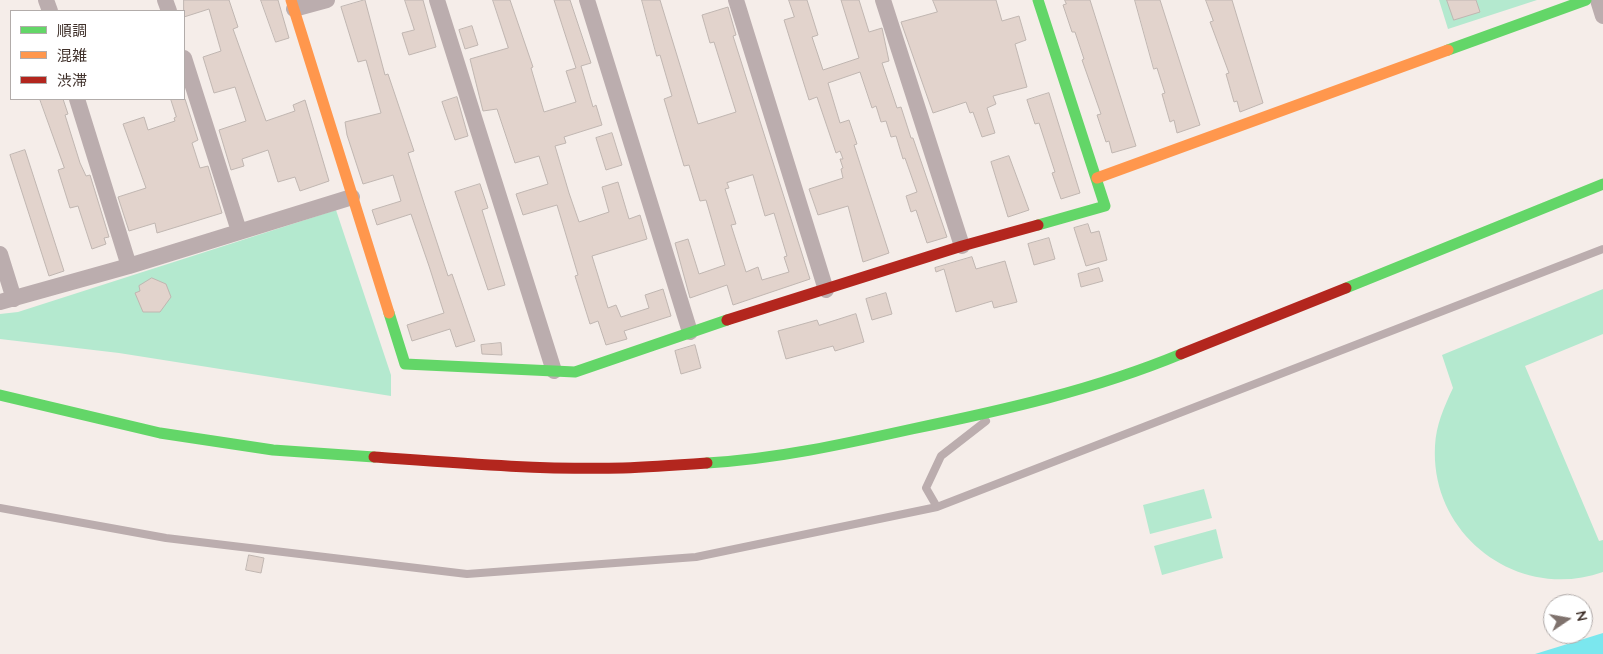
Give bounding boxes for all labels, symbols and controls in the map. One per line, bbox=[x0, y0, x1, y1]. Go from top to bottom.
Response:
legend bbox=[10, 10, 185, 100]
text: 順調 bbox=[57, 21, 87, 40]
text: 混雑 bbox=[57, 46, 87, 65]
text: 渋滞 bbox=[57, 71, 87, 90]
north arrow bbox=[1543, 594, 1593, 644]
text: N bbox=[1572, 609, 1592, 623]

